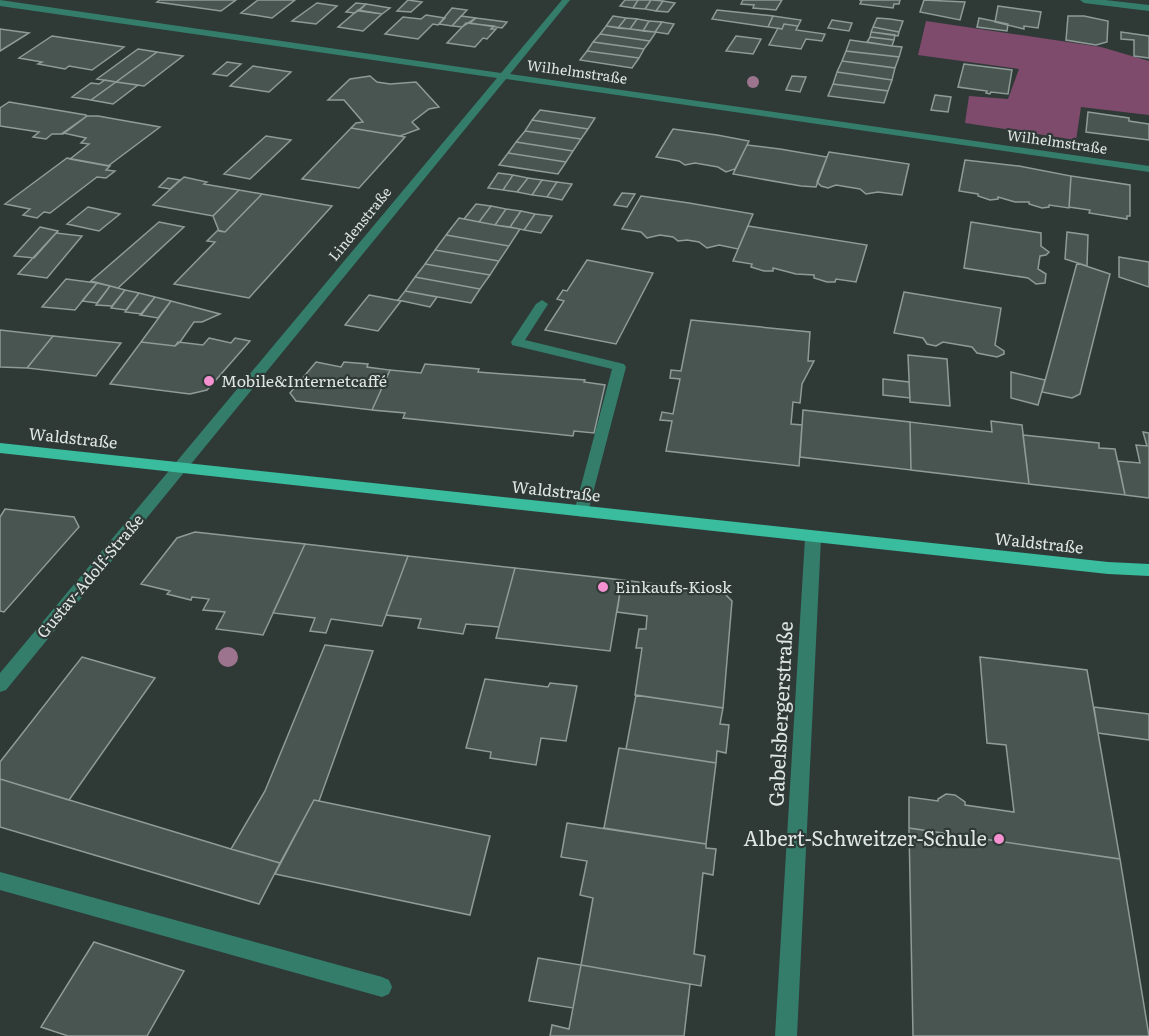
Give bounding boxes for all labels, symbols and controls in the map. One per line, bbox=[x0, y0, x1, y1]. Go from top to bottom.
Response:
street label: Wilhelmstraße bbox=[526, 54, 629, 88]
street label: Wilhelmstraße bbox=[1006, 124, 1109, 158]
street label: Lindenstraße bbox=[323, 182, 395, 265]
place label: Mobile&Internetcaffé bbox=[221, 368, 387, 392]
marker: Mobile&Internetcaffé bbox=[202, 374, 216, 388]
street label: Waldstraße bbox=[27, 420, 119, 454]
street label: Waldstraße bbox=[510, 473, 602, 507]
street label: Gustav-Adolf-Straße bbox=[30, 508, 149, 643]
street label: Waldstraße bbox=[993, 525, 1085, 559]
place label: Einkaufs-Kiosk bbox=[615, 574, 732, 598]
marker: Einkaufs-Kiosk bbox=[596, 580, 610, 594]
street label: Gabelsbergerstraße bbox=[759, 620, 799, 807]
place label: Albert-Schweitzer-Schule bbox=[744, 822, 987, 852]
marker: Albert-Schweitzer-Schule bbox=[992, 832, 1006, 846]

